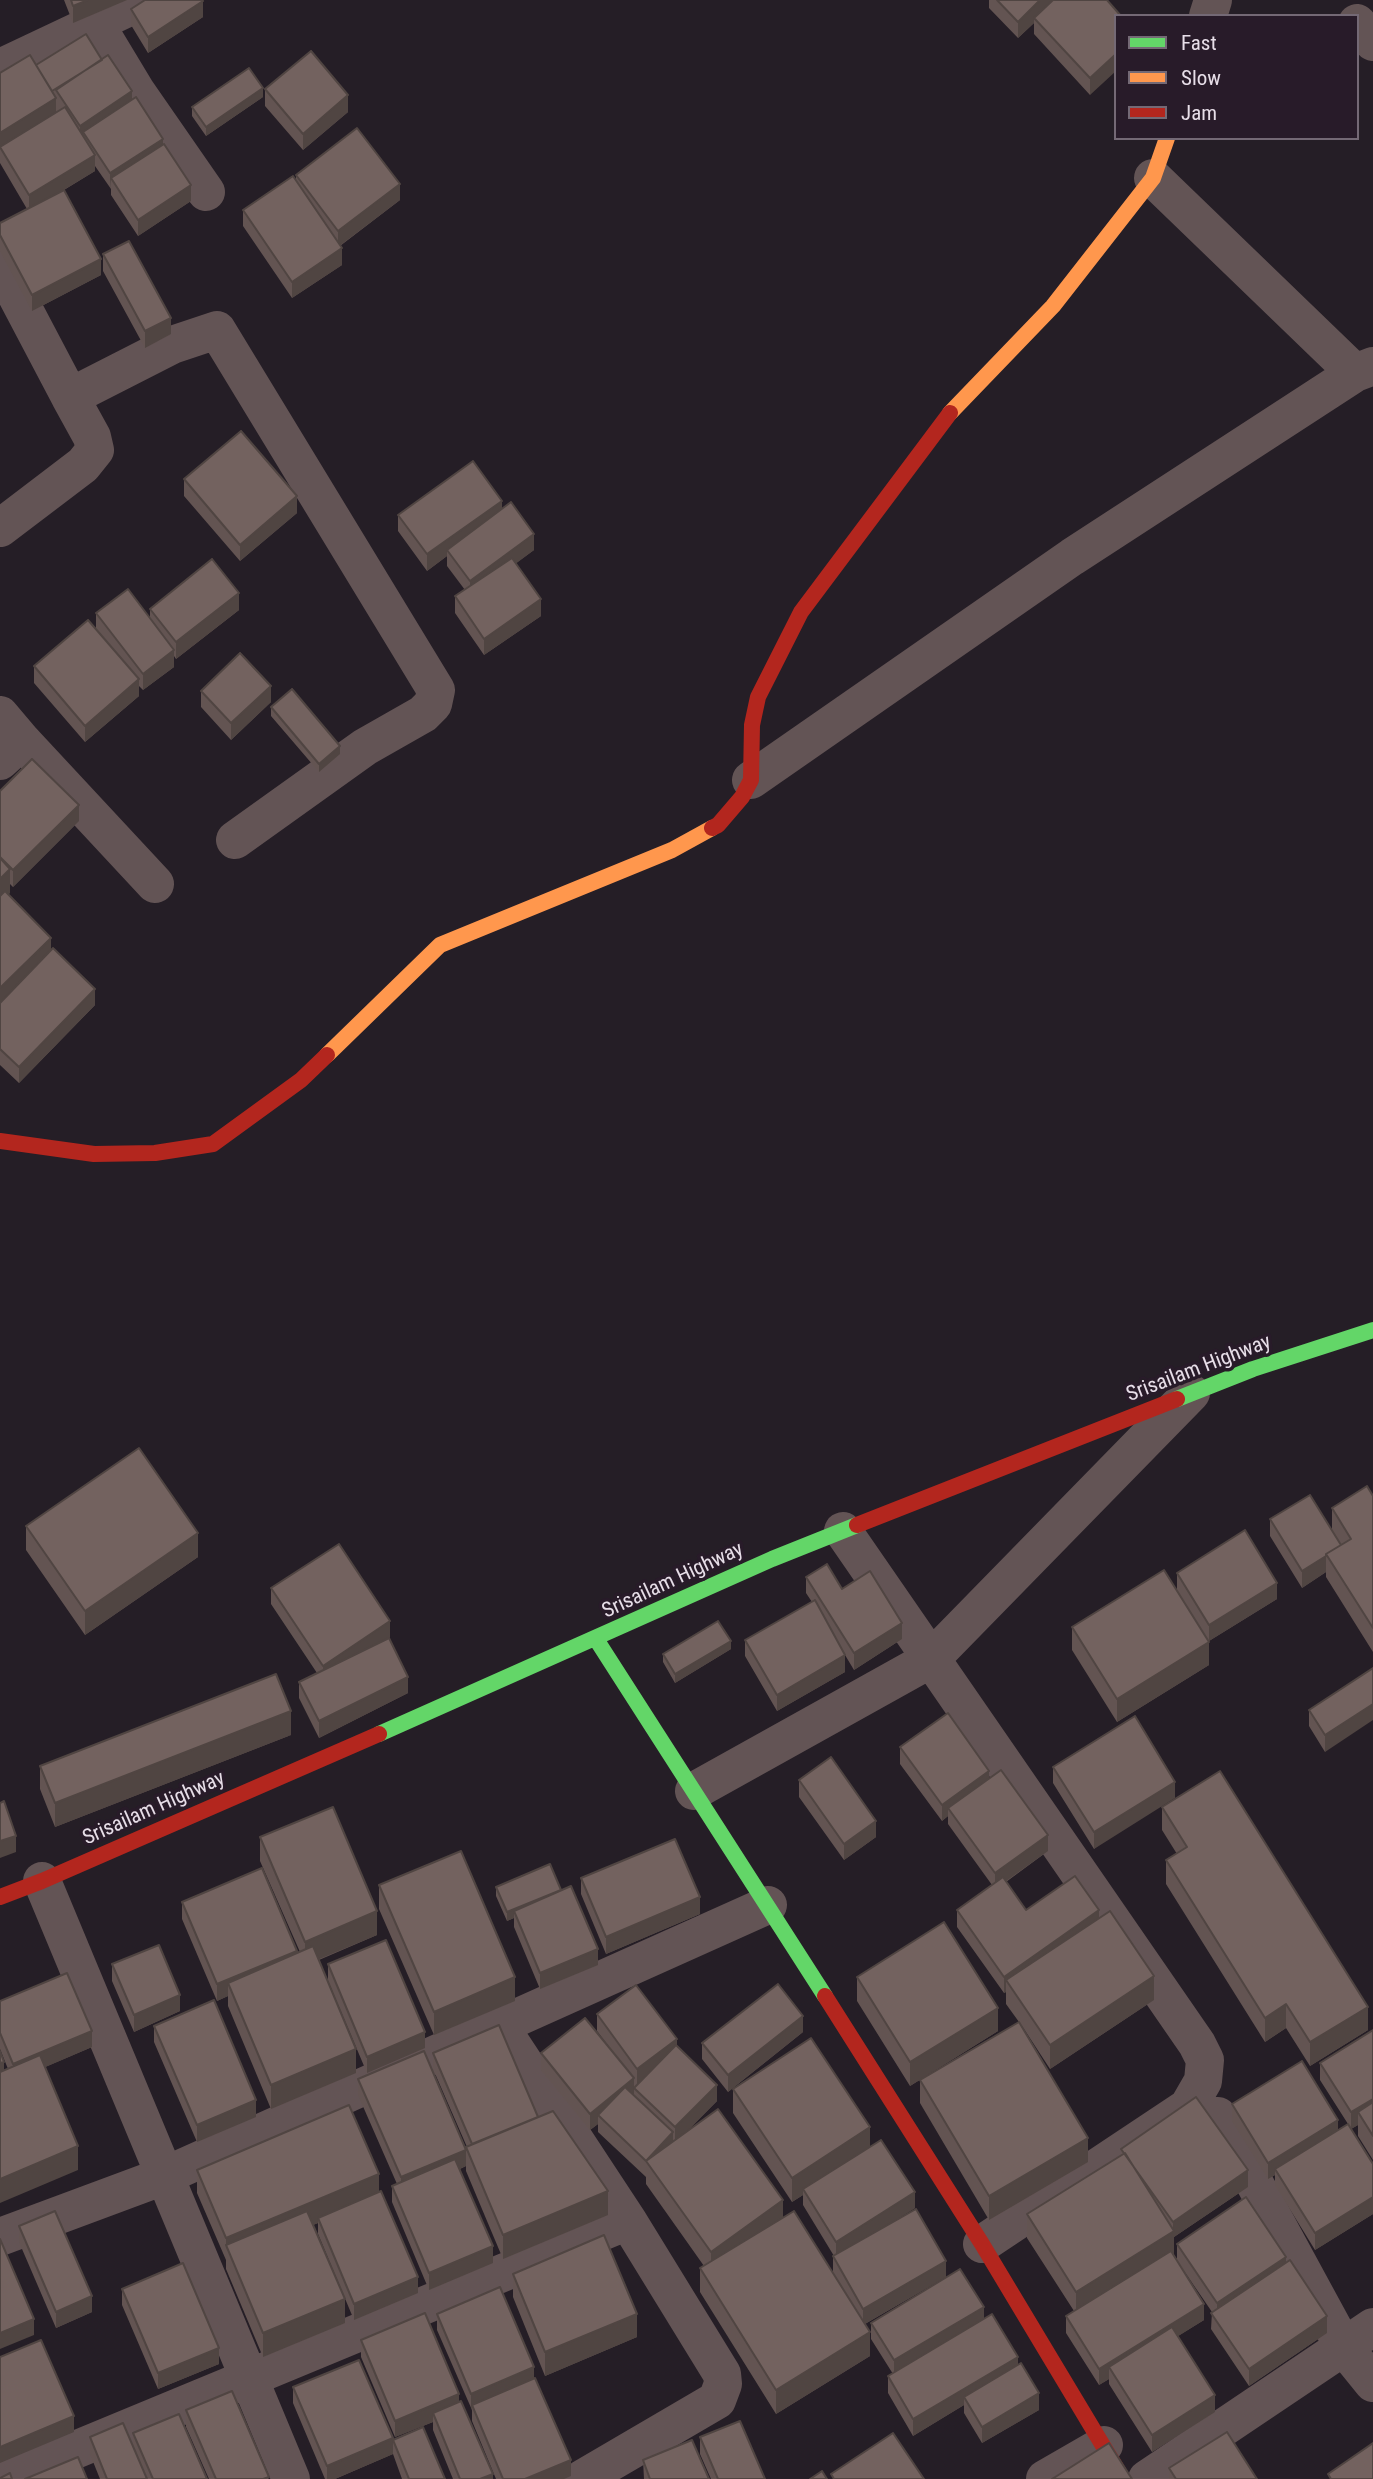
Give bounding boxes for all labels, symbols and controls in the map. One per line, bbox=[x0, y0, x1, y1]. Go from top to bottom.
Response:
legend bbox=[1114, 14, 1359, 140]
text: Fast bbox=[1181, 31, 1217, 55]
text: Slow bbox=[1181, 66, 1221, 90]
text: Jam bbox=[1181, 101, 1217, 125]
street label: Srisailam Highway bbox=[1123, 1330, 1275, 1408]
street label: Srisailam Highway bbox=[598, 1537, 748, 1625]
street label: Srisailam Highway bbox=[79, 1766, 229, 1852]

